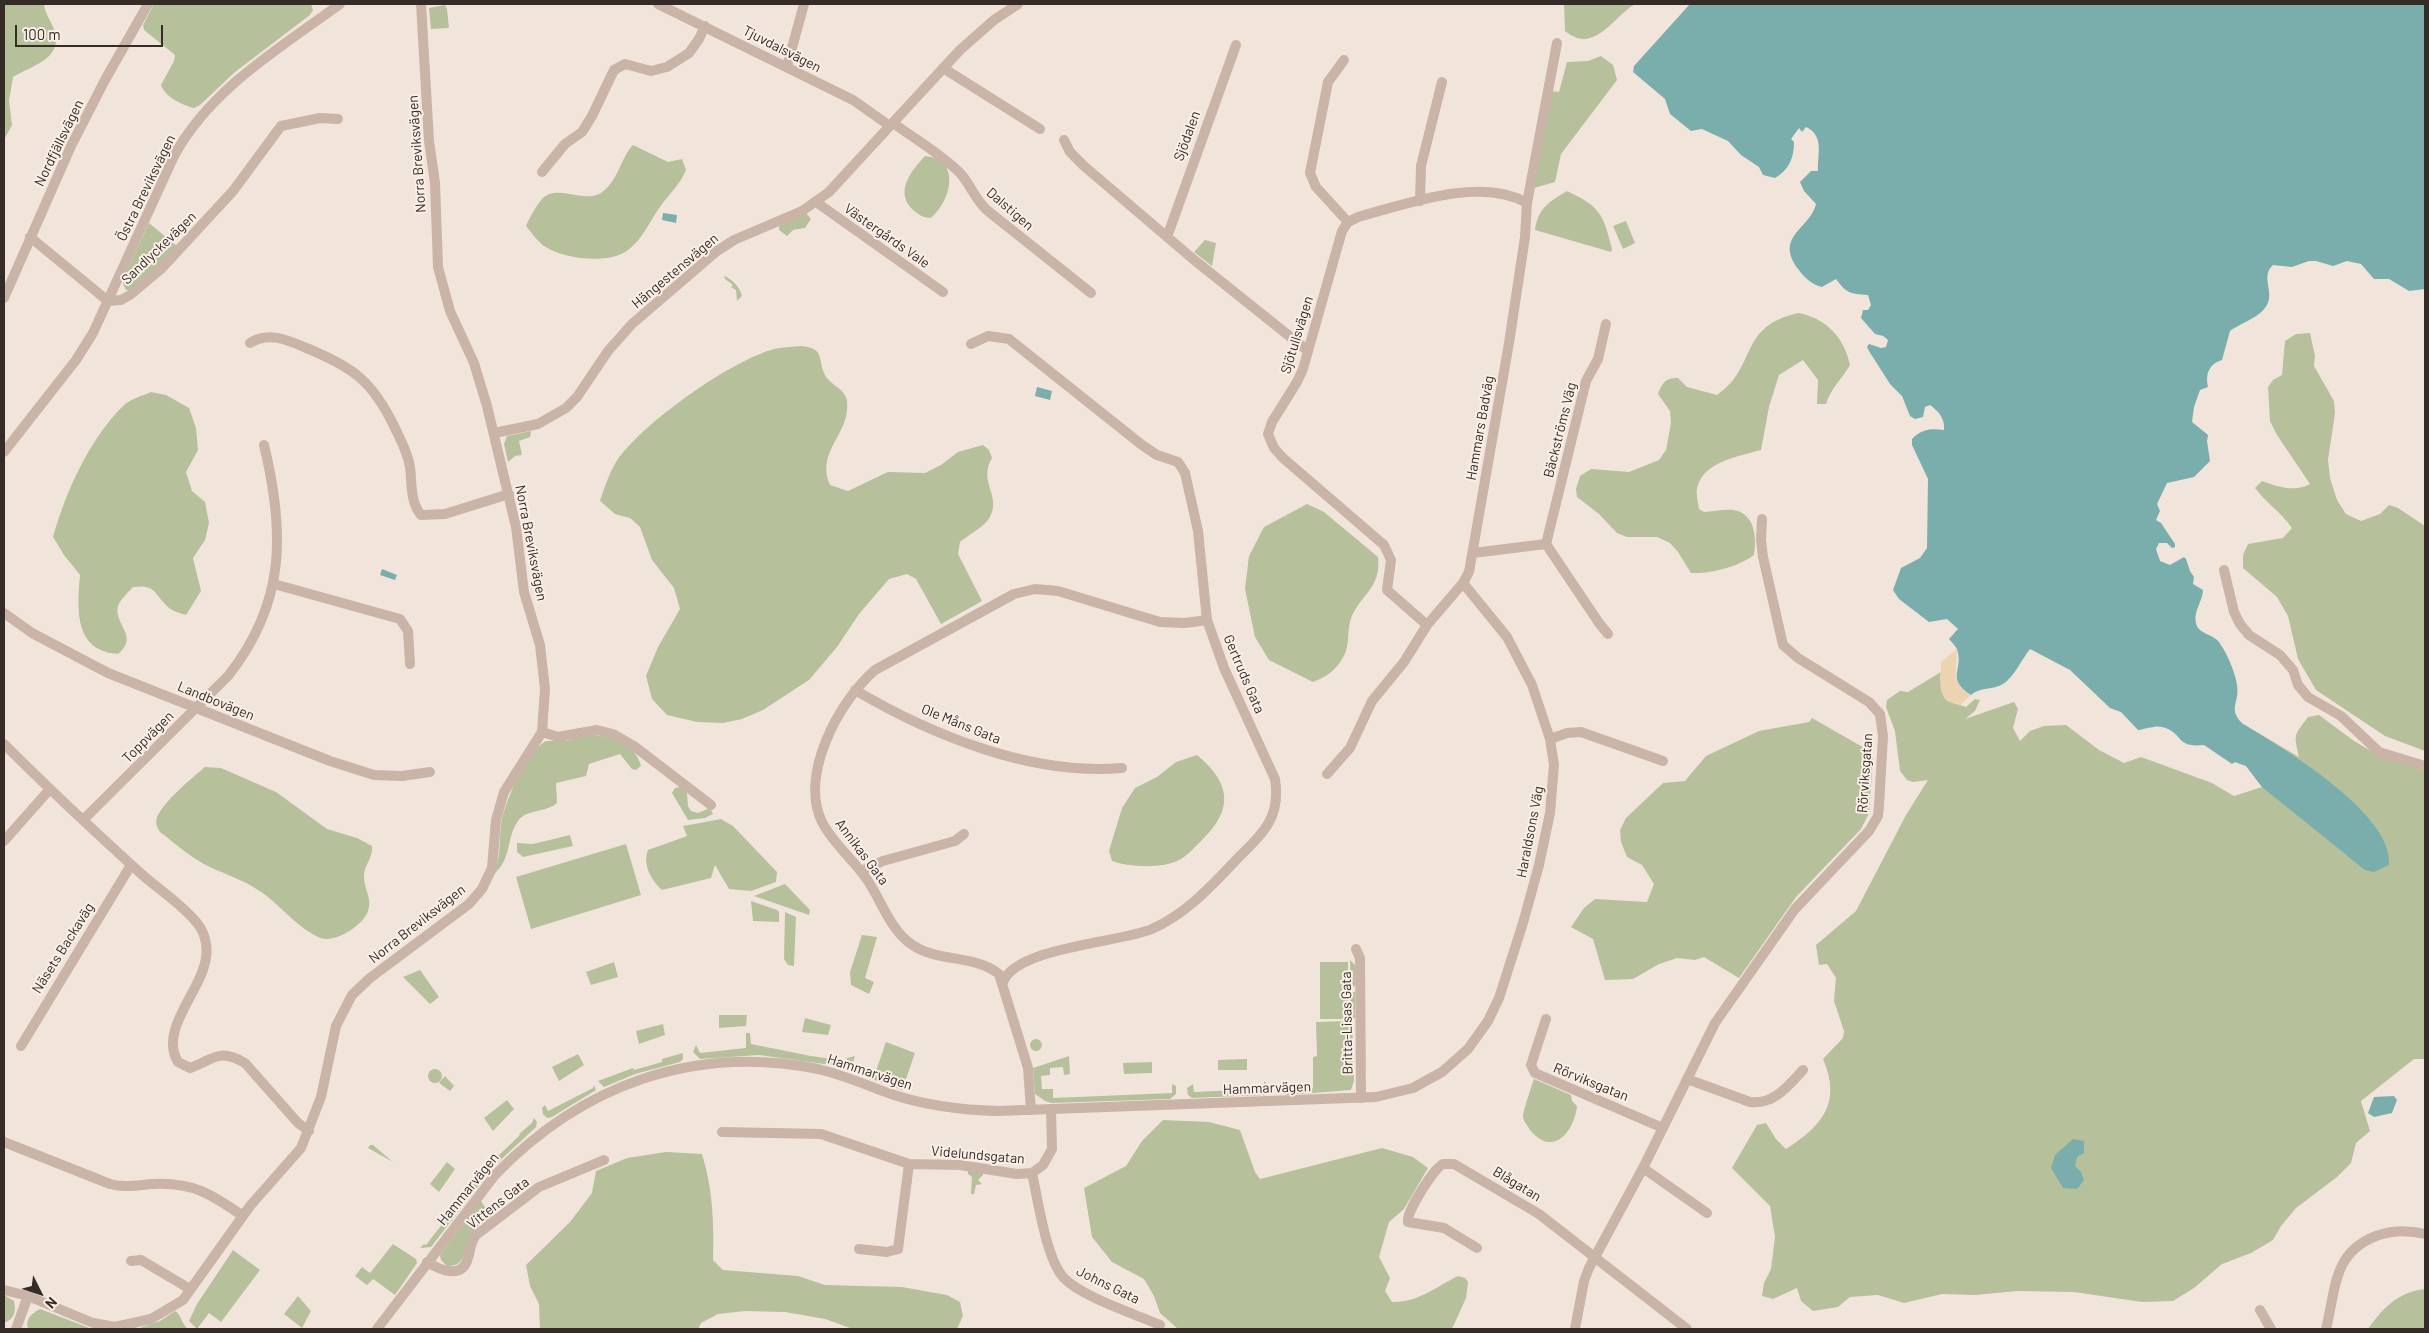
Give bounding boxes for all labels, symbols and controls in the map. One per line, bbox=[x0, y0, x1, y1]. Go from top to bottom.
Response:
scale bar bbox=[18, 15, 165, 47]
street label: Tjuvdalsvägen bbox=[740, 22, 824, 76]
text: 100 m bbox=[23, 25, 61, 43]
street label: Norra Breviksvägen bbox=[405, 95, 429, 213]
street label: Nordfjällsvägen bbox=[31, 97, 87, 189]
street label: Sjödalen bbox=[1170, 109, 1204, 163]
street label: Östra Breviksvägen bbox=[113, 132, 179, 244]
street label: Dalstigen bbox=[983, 184, 1037, 234]
street label: Västergårds Vale bbox=[841, 200, 933, 272]
street label: Sandlyckevägen bbox=[118, 208, 200, 288]
street label: Hängestensvägen bbox=[628, 230, 722, 312]
street label: Sjötullsvägen bbox=[1277, 294, 1317, 376]
street label: Hammars Badväg bbox=[1463, 374, 1497, 482]
street label: Bäckströms Väg bbox=[1540, 381, 1580, 479]
street label: Norra Breviksvägen bbox=[512, 484, 550, 602]
street label: Gertruds Gata bbox=[1220, 632, 1268, 716]
street label: Landbovägen bbox=[175, 678, 257, 724]
street label: Ole Måns Gata bbox=[919, 700, 1003, 748]
street label: Toppvägen bbox=[119, 708, 177, 766]
street label: Rörviksgatan bbox=[1854, 733, 1876, 813]
street label: Haraldsons Väg bbox=[1513, 785, 1547, 879]
street label: Annikas Gata bbox=[832, 816, 892, 888]
street label: Norra Breviksvägen bbox=[365, 881, 469, 967]
street label: Näsets Backaväg bbox=[28, 900, 98, 996]
street label: Britta-Lisas Gata bbox=[1338, 971, 1356, 1075]
street label: Hammarvägen bbox=[825, 1050, 915, 1094]
street label: Rörviksgatan bbox=[1551, 1059, 1631, 1105]
street label: Hammarvägen bbox=[1223, 1078, 1311, 1098]
street label: Videlundsgatan bbox=[931, 1143, 1025, 1167]
street label: Hammarvägen bbox=[434, 1149, 502, 1229]
street label: Blågatan bbox=[1490, 1163, 1544, 1205]
street label: Vittens Gata bbox=[464, 1174, 532, 1232]
street label: Johns Gata bbox=[1074, 1263, 1142, 1307]
north arrow bbox=[15, 1268, 65, 1318]
text: N bbox=[42, 1294, 61, 1312]

